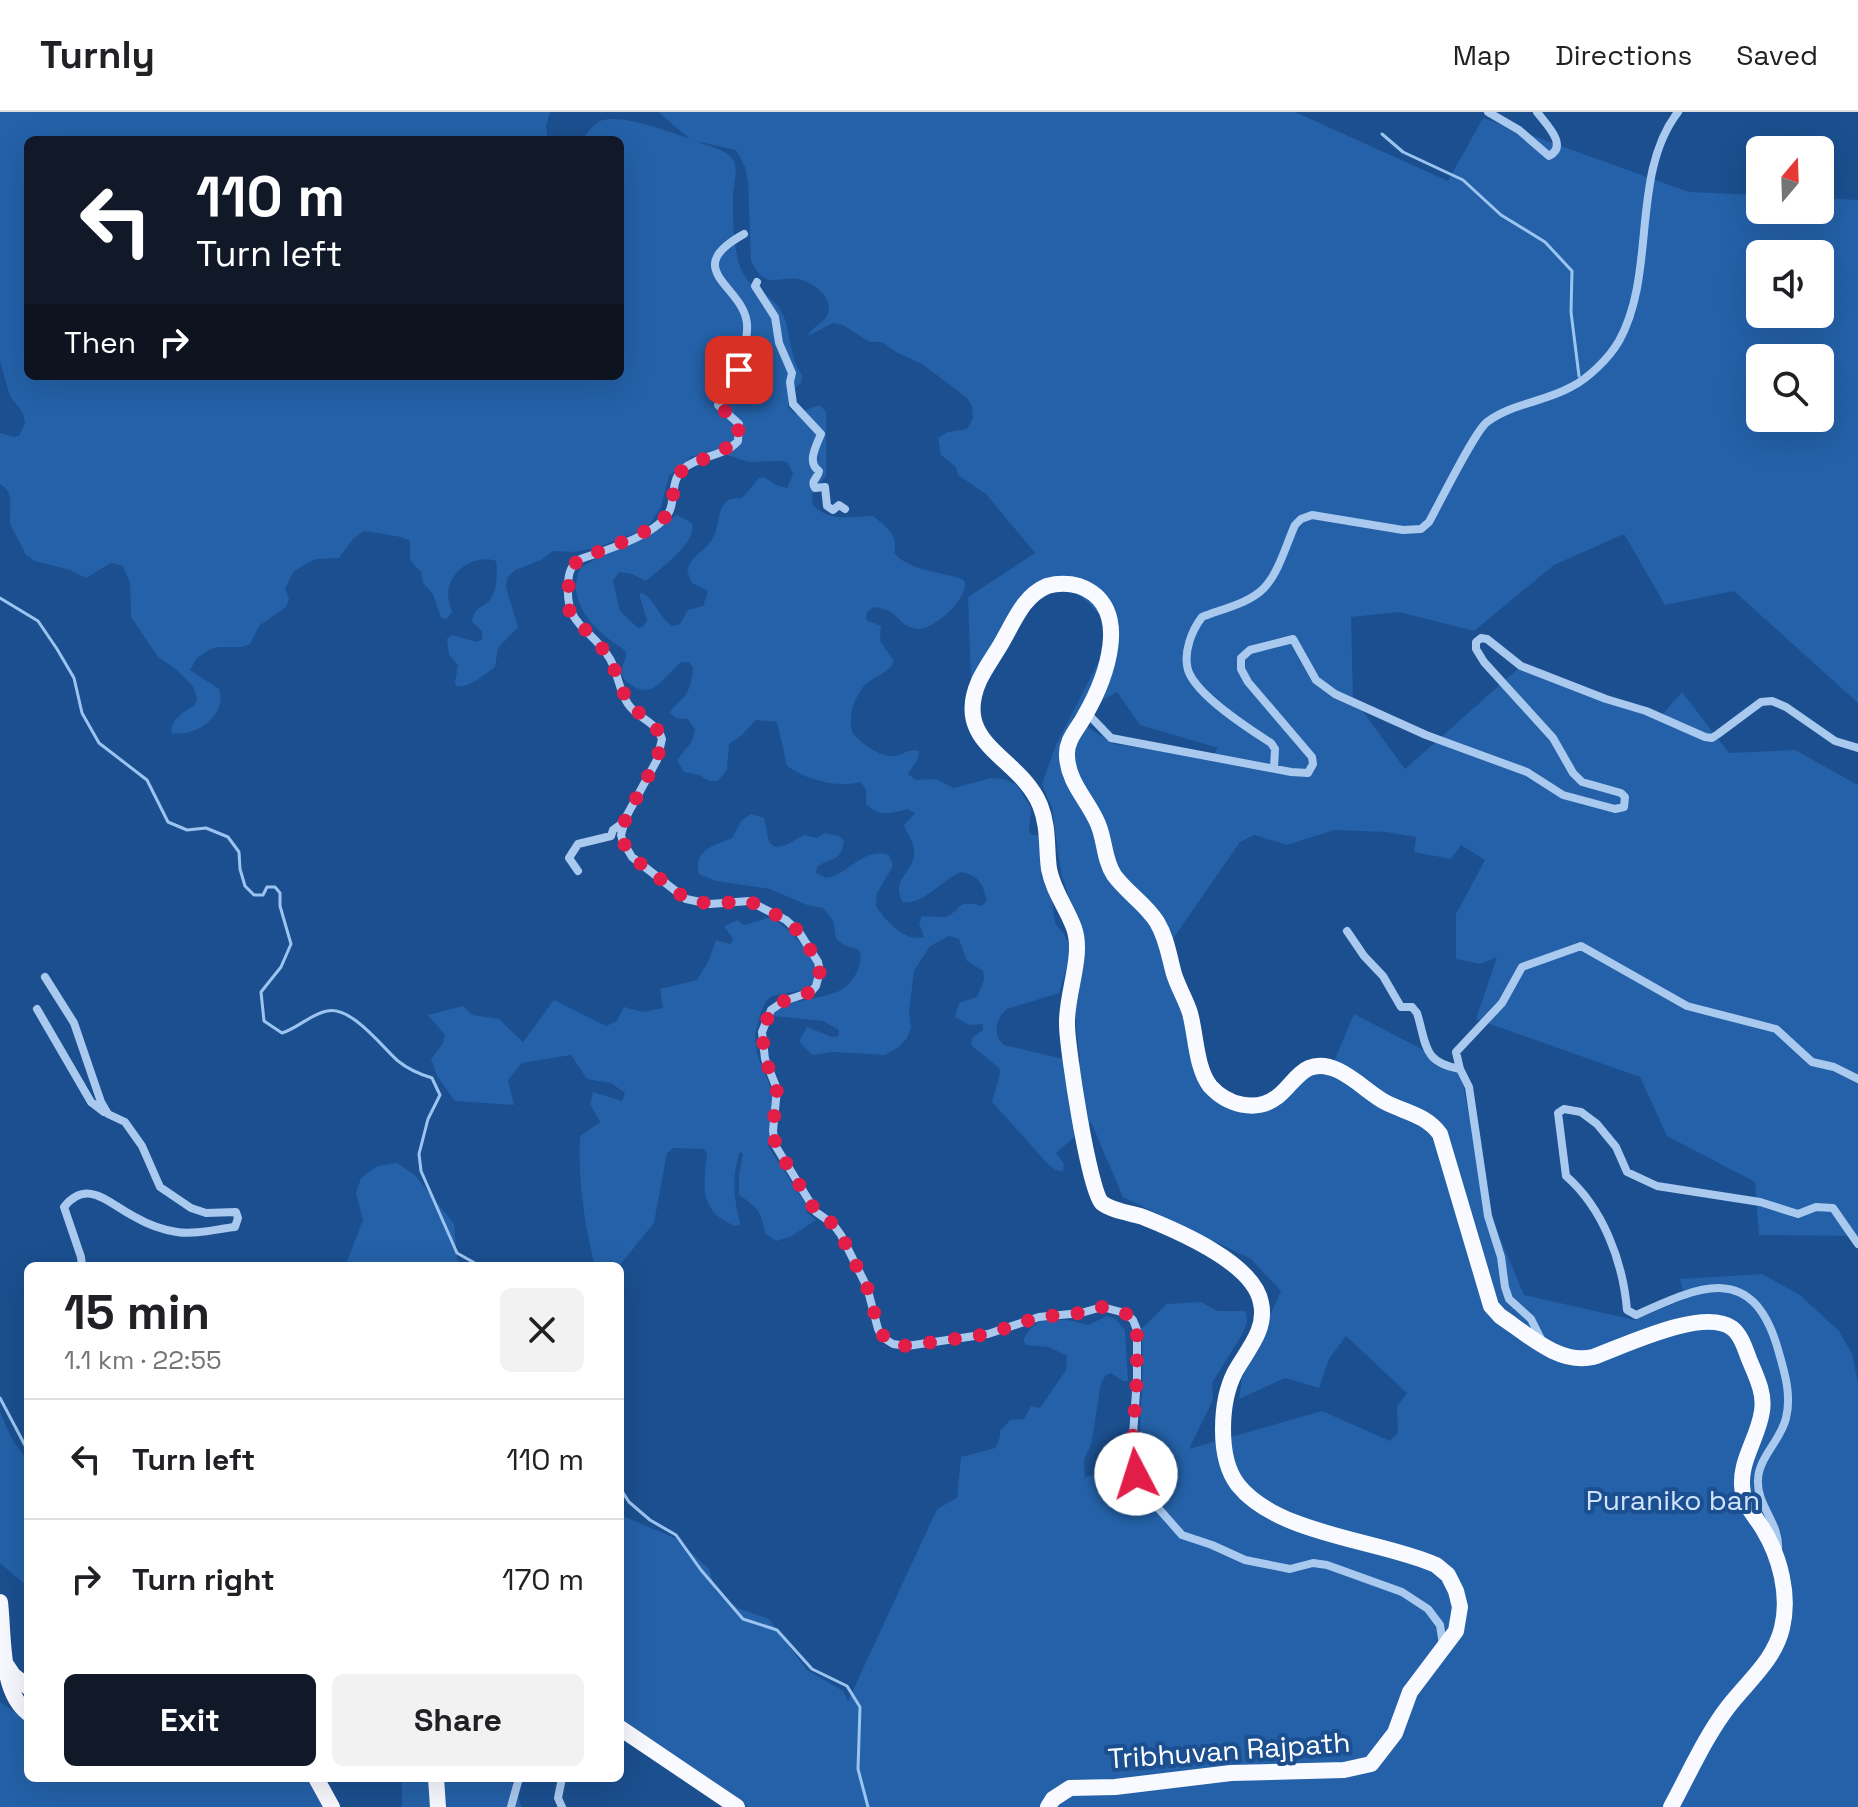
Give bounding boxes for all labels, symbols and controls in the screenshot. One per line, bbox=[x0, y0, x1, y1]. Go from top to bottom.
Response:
text: Turnly bbox=[40, 31, 155, 79]
text: Map bbox=[1453, 37, 1511, 73]
text: Directions bbox=[1555, 37, 1692, 73]
text: Saved bbox=[1736, 37, 1818, 73]
north arrow bbox=[1746, 136, 1834, 224]
map controls bbox=[1746, 136, 1834, 432]
text: 110 m bbox=[196, 161, 345, 232]
icon: left bbox=[64, 168, 168, 272]
text: Turn left bbox=[196, 231, 343, 277]
button: sound bbox=[1746, 240, 1834, 328]
icon: right bbox=[152, 320, 196, 364]
text: Then bbox=[64, 323, 136, 362]
pin bbox=[705, 336, 773, 404]
button: search bbox=[1746, 344, 1834, 432]
icon: arrive bbox=[717, 348, 761, 392]
text: 15 min bbox=[64, 1282, 210, 1343]
button: close bbox=[500, 1288, 584, 1372]
text: 1.1 km · 22:55 bbox=[64, 1343, 222, 1377]
position arrow bbox=[1094, 1432, 1178, 1516]
icon: left bbox=[64, 1437, 108, 1481]
text: Turn left bbox=[132, 1440, 255, 1479]
text: 110 m bbox=[506, 1440, 584, 1479]
park label: Puraniko ban bbox=[1586, 1482, 1760, 1518]
icon: right bbox=[64, 1557, 108, 1601]
text: Turn right bbox=[132, 1560, 275, 1599]
text: 170 m bbox=[502, 1560, 584, 1599]
button: Exit bbox=[64, 1674, 316, 1766]
button: Share bbox=[332, 1674, 584, 1766]
street label: Tribhuvan Rajpath bbox=[1107, 1724, 1351, 1776]

